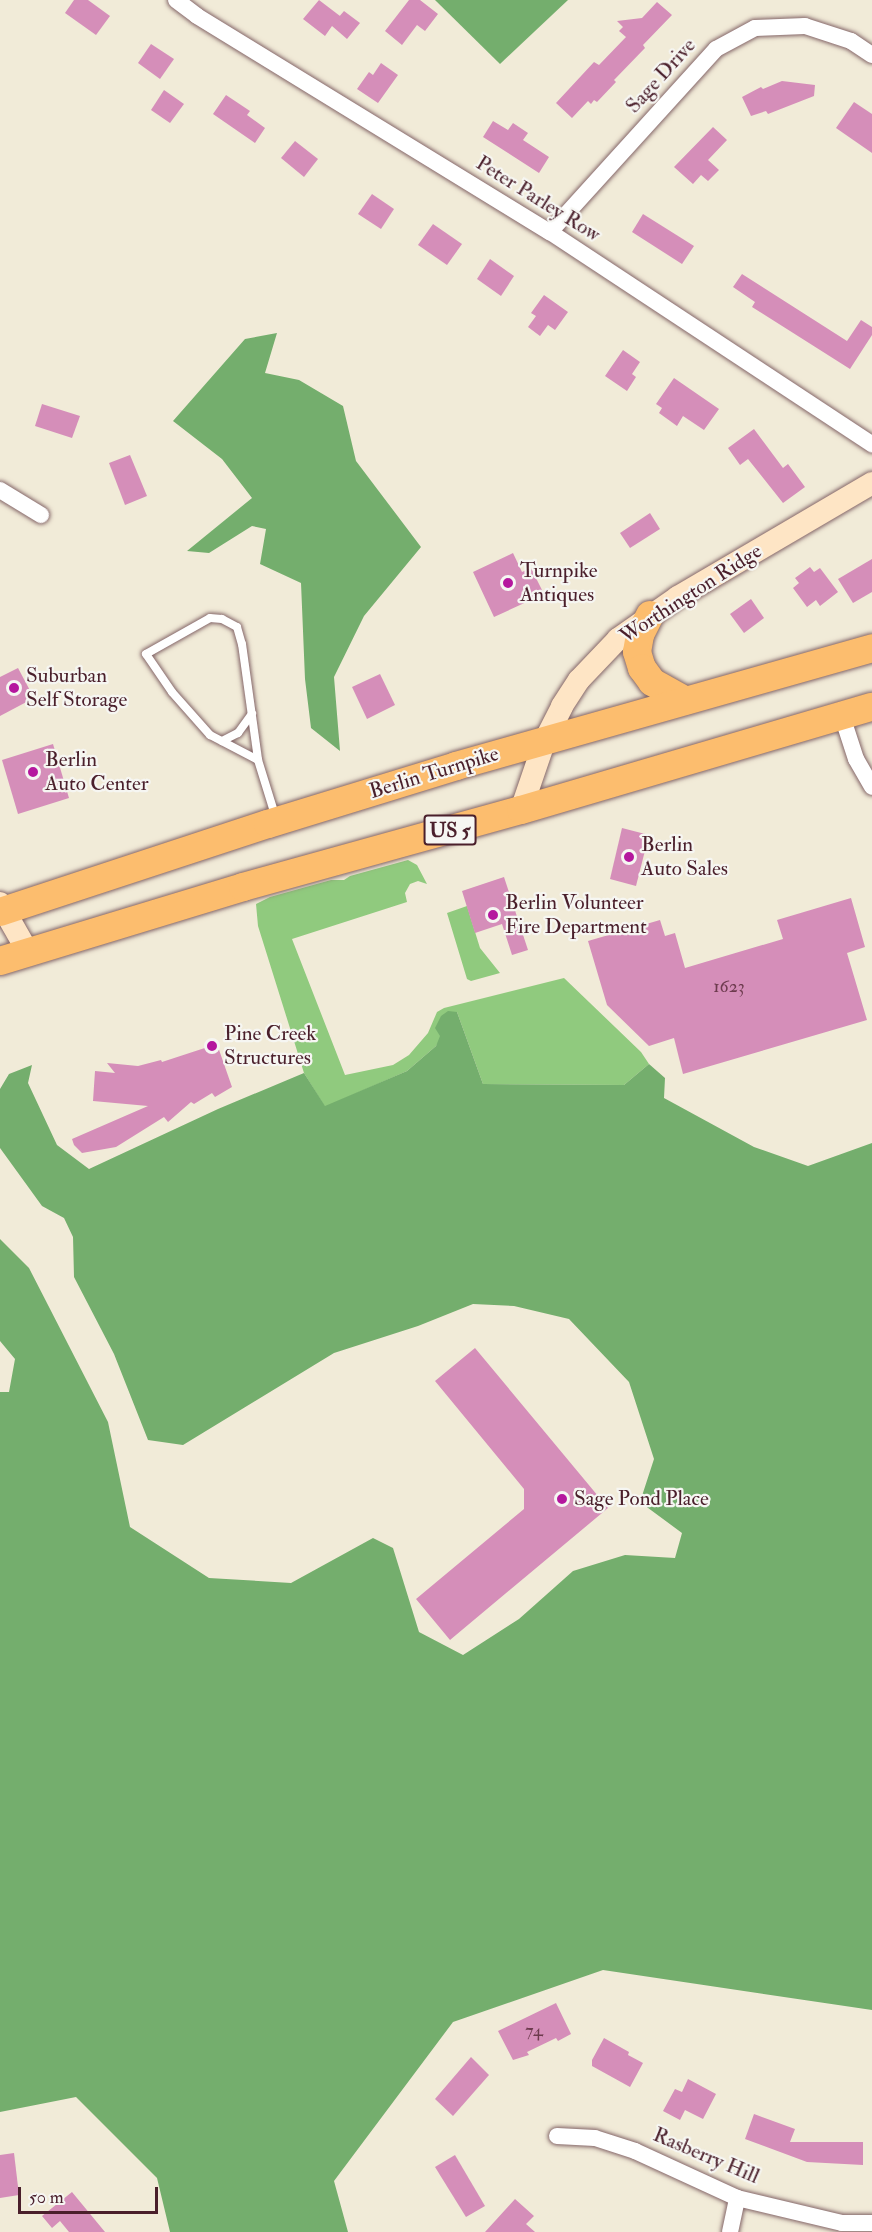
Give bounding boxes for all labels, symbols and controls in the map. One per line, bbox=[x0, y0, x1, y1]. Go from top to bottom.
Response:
street label: Sage Drive bbox=[621, 33, 701, 119]
street label: Peter Parley Row bbox=[471, 151, 605, 247]
street label: Worthington Ridge bbox=[615, 539, 767, 649]
place label: Turnpike Antiques bbox=[520, 558, 597, 608]
marker: Turnpike Antiques bbox=[501, 576, 515, 590]
place label: Suburban Self Storage bbox=[26, 663, 127, 713]
marker: Suburban Self Storage bbox=[7, 681, 21, 695]
street label: Berlin Turnpike bbox=[366, 741, 502, 805]
place label: Berlin Auto Center bbox=[45, 747, 149, 797]
marker: Berlin Auto Center bbox=[26, 765, 40, 779]
road number: US 5 bbox=[423, 813, 477, 847]
place label: Berlin Auto Sales bbox=[641, 832, 728, 882]
marker: Berlin Auto Sales bbox=[622, 850, 636, 864]
place label: Berlin Volunteer Fire Department bbox=[505, 890, 647, 940]
marker: Berlin Volunteer Fire Department bbox=[486, 908, 500, 922]
house number: 1623 bbox=[713, 976, 745, 998]
place label: Pine Creek Structures bbox=[224, 1021, 316, 1071]
marker: Pine Creek Structures bbox=[205, 1039, 219, 1053]
place label: Sage Pond Place bbox=[574, 1486, 709, 1512]
marker: Sage Pond Place bbox=[555, 1492, 569, 1506]
house number: 74 bbox=[525, 2020, 543, 2042]
street label: Rasberry Hill bbox=[649, 2122, 763, 2190]
scale bar bbox=[21, 2175, 160, 2213]
text: 50 m bbox=[29, 2186, 64, 2209]

